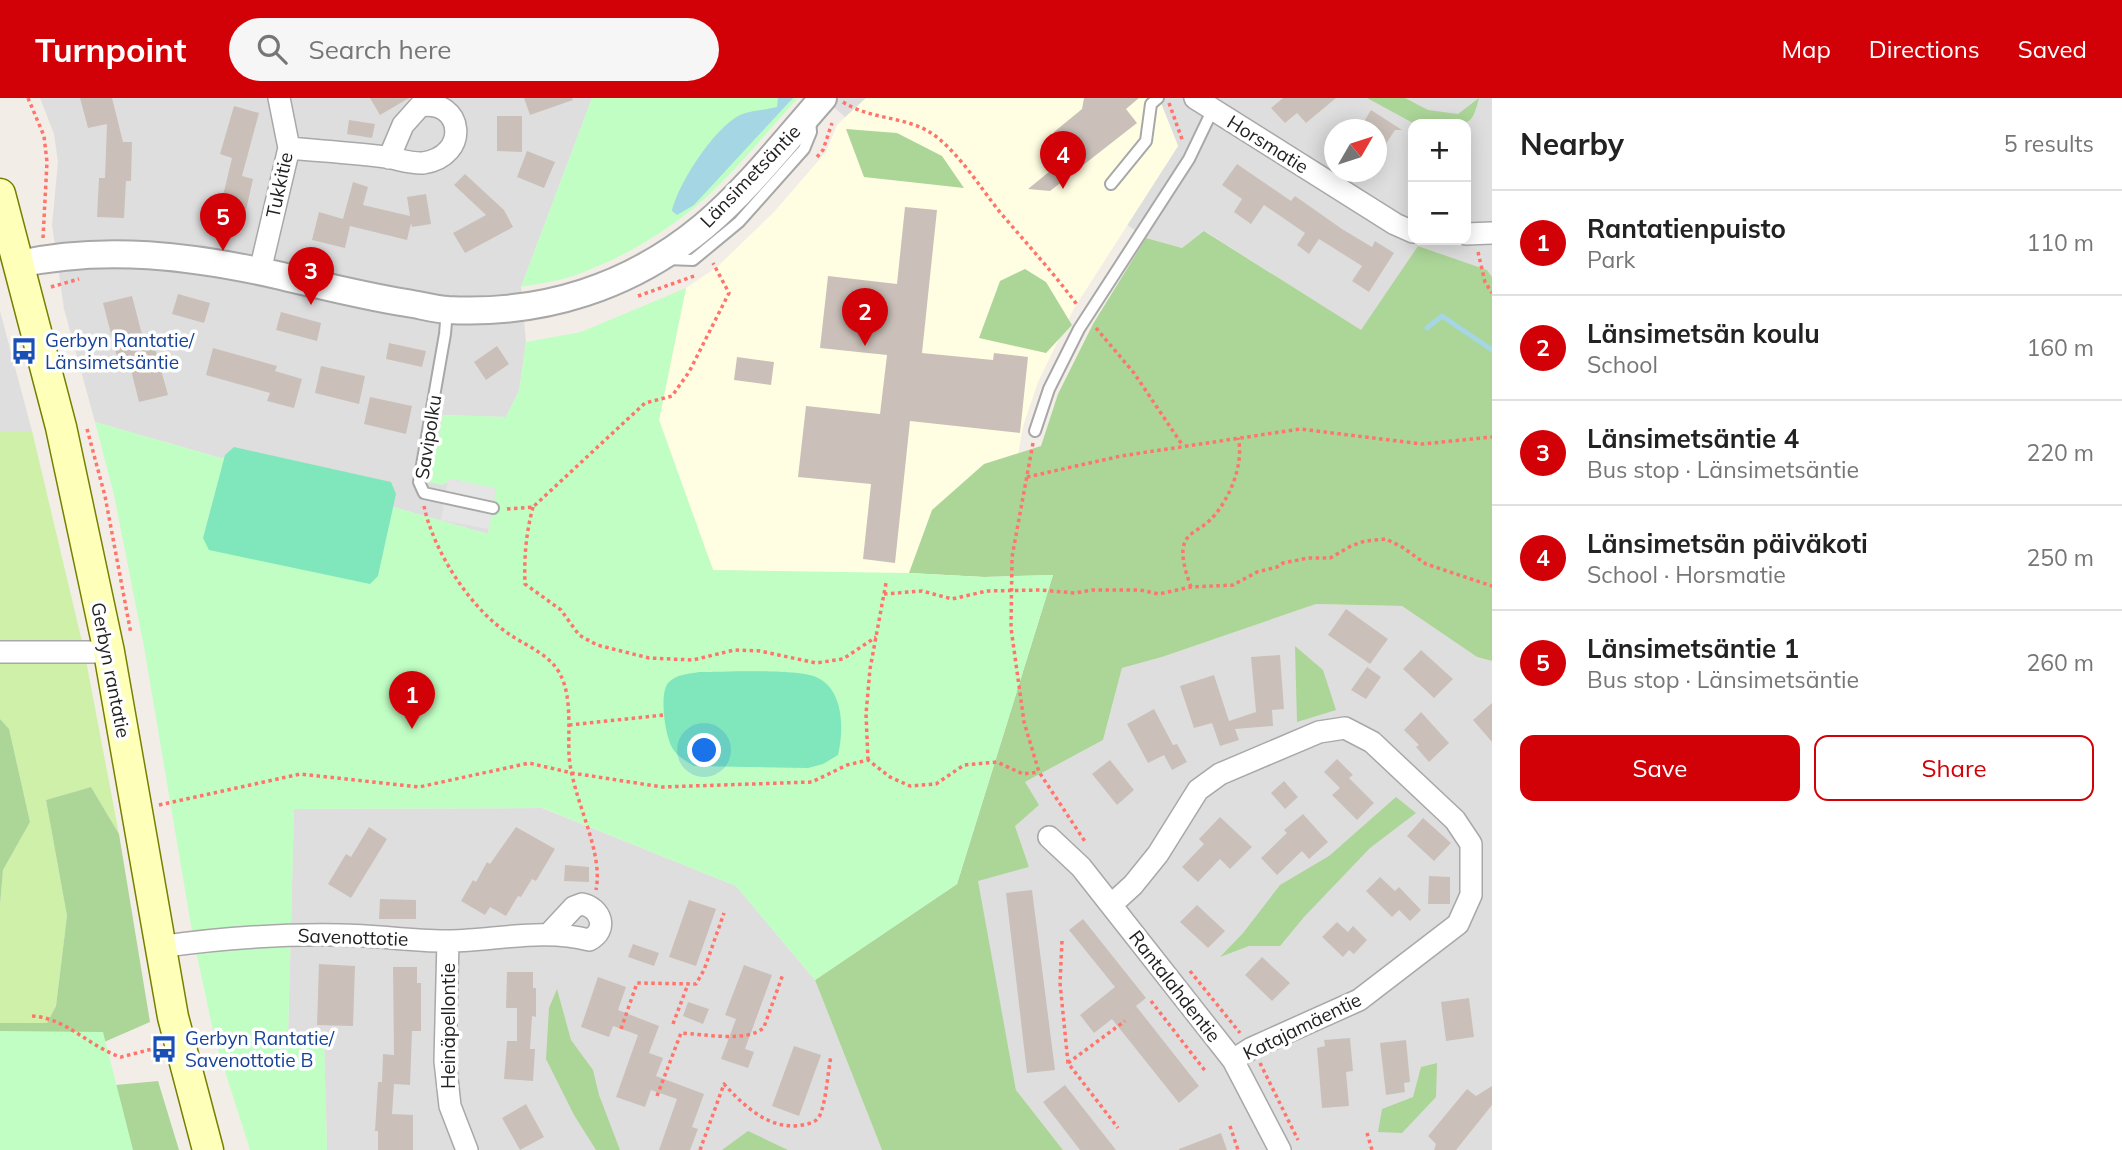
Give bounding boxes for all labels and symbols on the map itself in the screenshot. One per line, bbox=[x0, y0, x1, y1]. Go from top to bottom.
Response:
street label: Horsmatie bbox=[1223, 110, 1313, 178]
street label: Länsimetsäntie bbox=[695, 119, 805, 233]
north arrow bbox=[1324, 119, 1387, 182]
pin: 4 bbox=[1040, 131, 1086, 189]
street label: Tukkitie bbox=[260, 150, 298, 220]
pin: 5 bbox=[200, 193, 246, 251]
pin: 3 bbox=[288, 247, 334, 305]
pin: 2 bbox=[842, 288, 888, 346]
place label: Gerbyn Rantatie/ Länsimetsäntie bbox=[45, 328, 195, 374]
bus stop icon: Gerbyn Rantatie/ Länsimetsäntie bbox=[9, 336, 39, 366]
street label: Savipolku bbox=[409, 393, 447, 481]
street label: Gerbyn rantatie bbox=[86, 600, 136, 740]
pin: 1 bbox=[389, 671, 435, 729]
your location bbox=[687, 733, 721, 767]
street label: Savenottotie bbox=[297, 923, 409, 951]
street label: Rantalahdentie bbox=[1124, 925, 1226, 1047]
street label: Heinäpellontie bbox=[436, 963, 460, 1089]
street label: Katajamäentie bbox=[1239, 987, 1365, 1065]
place label: Gerbyn Rantatie/ Savenottotie B bbox=[185, 1026, 335, 1072]
bus stop icon: Gerbyn Rantatie/ Savenottotie B bbox=[149, 1034, 179, 1064]

